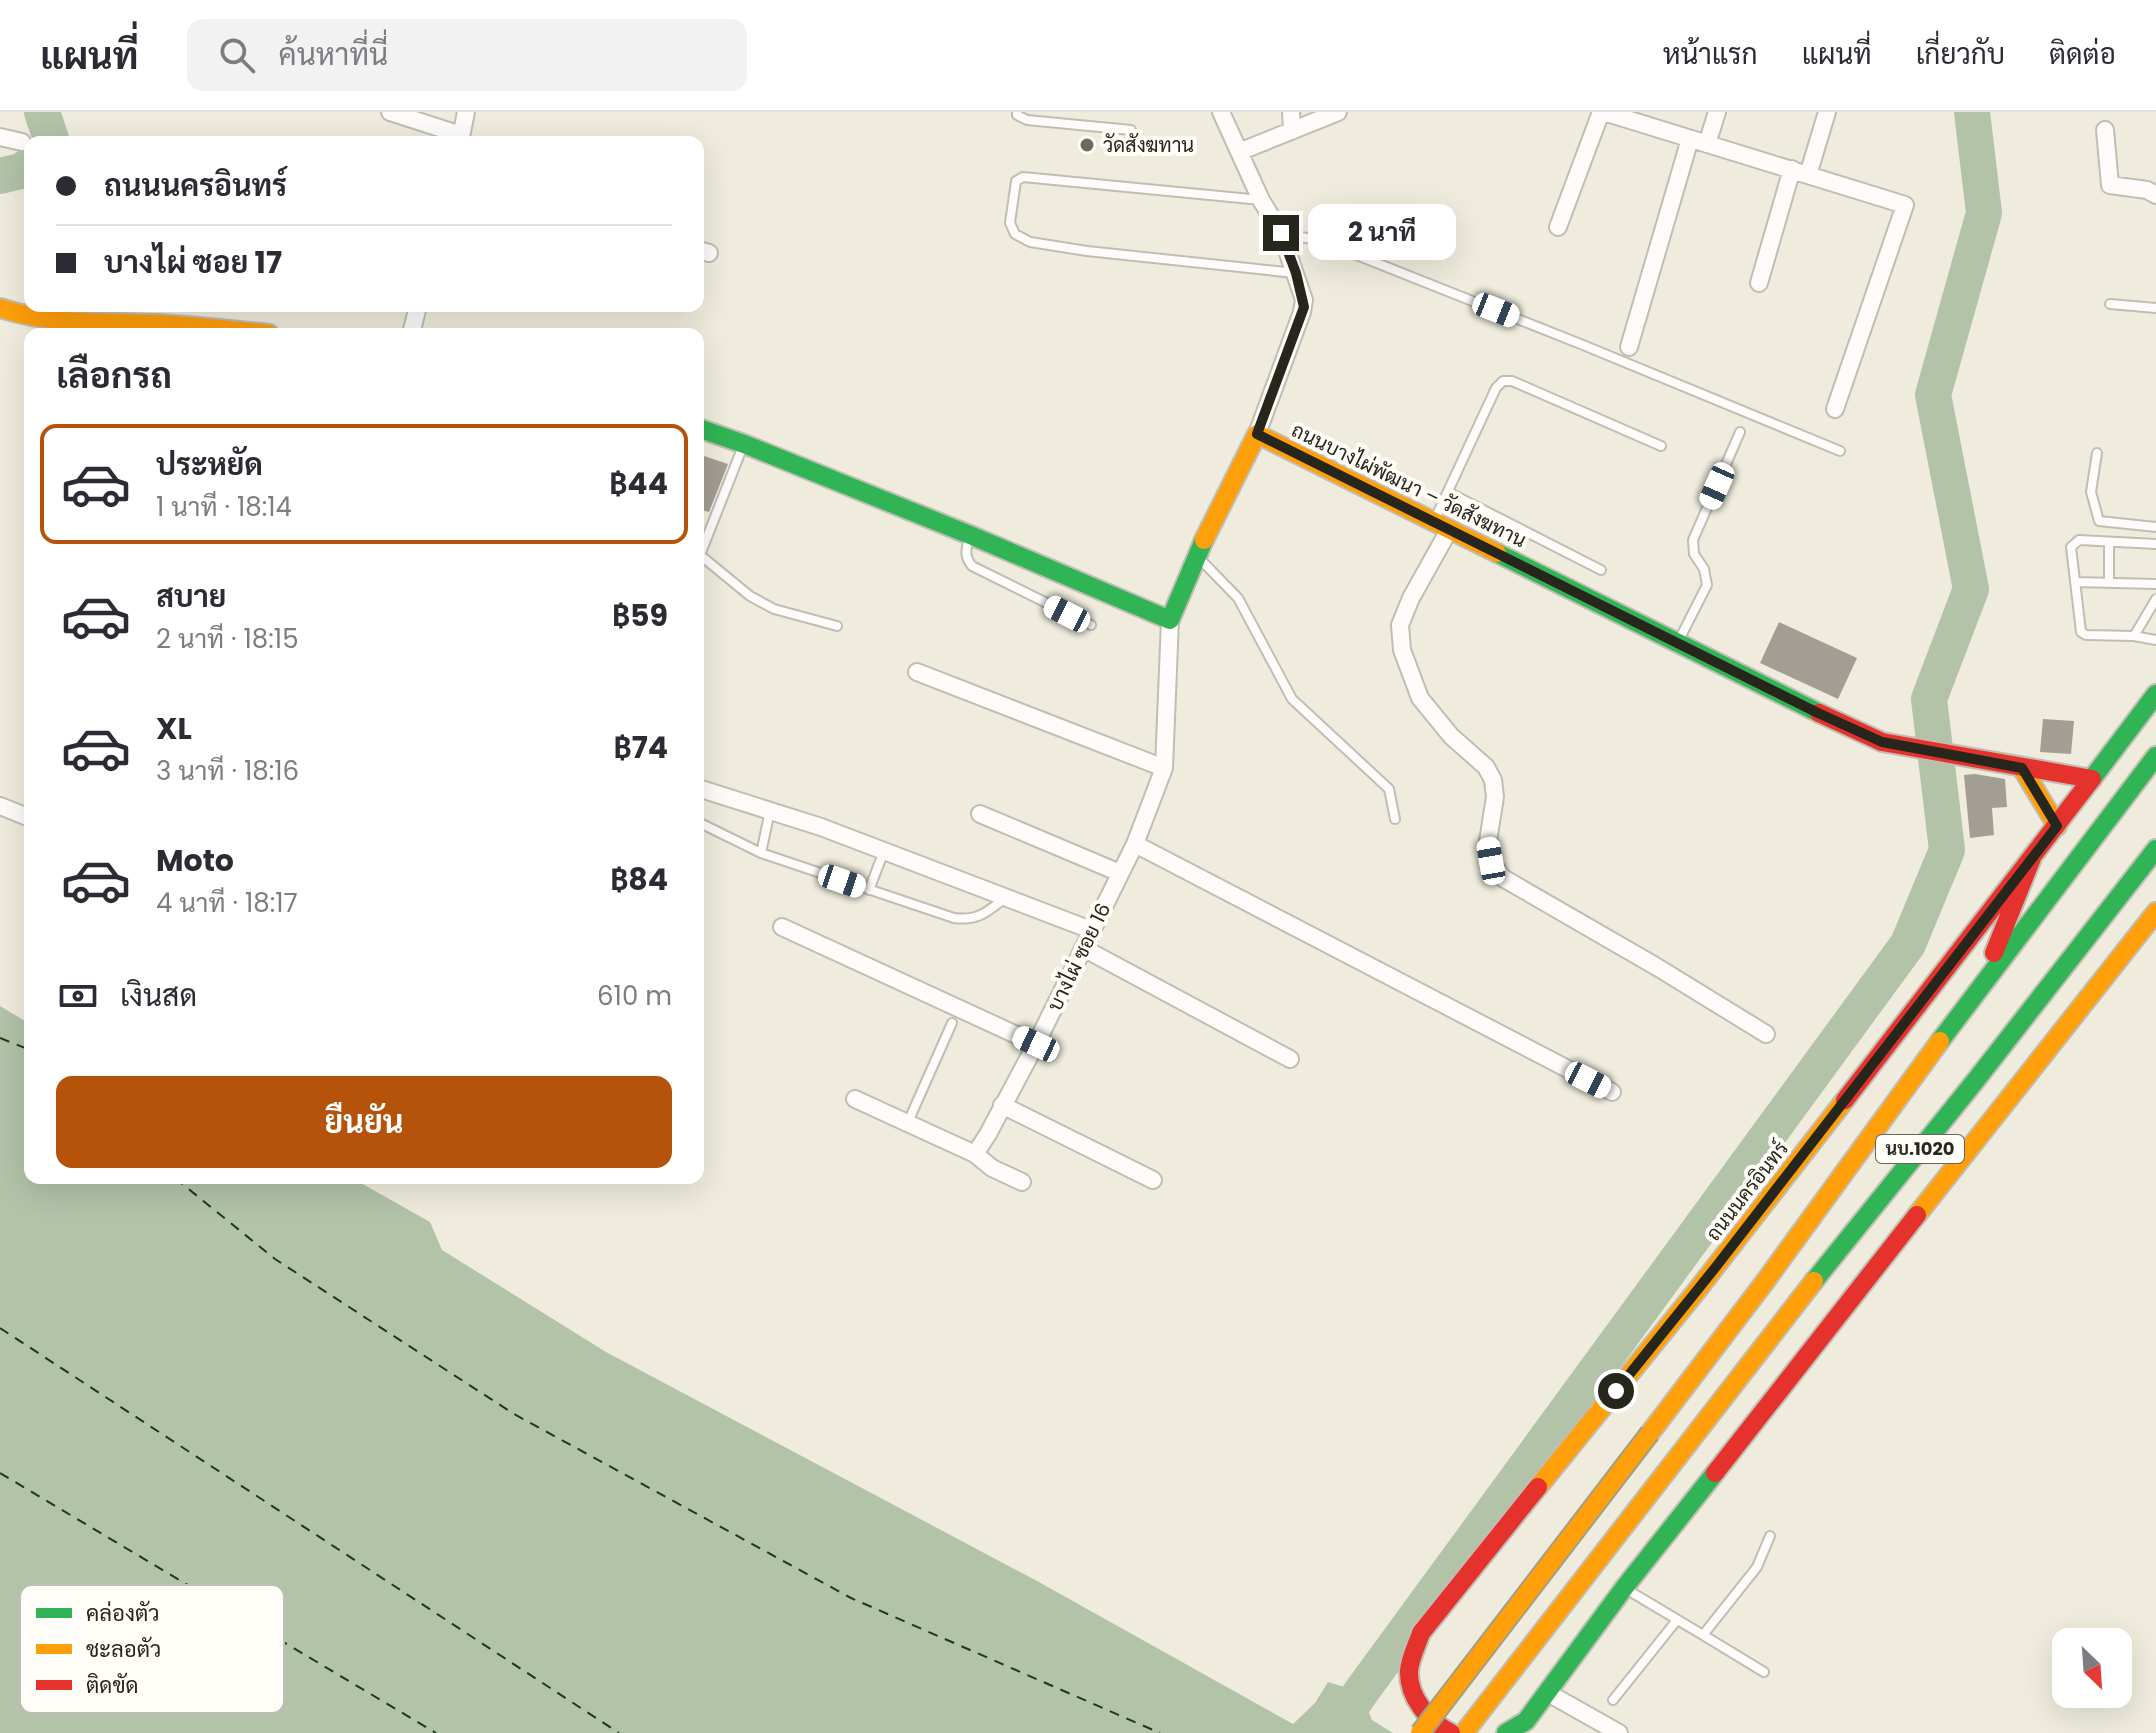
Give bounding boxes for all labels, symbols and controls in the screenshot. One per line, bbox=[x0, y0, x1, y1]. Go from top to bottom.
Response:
search box bbox=[187, 19, 747, 91]
text: แผนที่ bbox=[40, 29, 139, 82]
icon: search bbox=[215, 33, 259, 77]
text: ค้นหาที่นี่ bbox=[279, 33, 388, 76]
text: หน้าแรก bbox=[1663, 35, 1758, 74]
text: แผนที่ bbox=[1802, 35, 1872, 74]
text: เกี่ยวกับ bbox=[1916, 35, 2005, 74]
text: ติดต่อ bbox=[2049, 35, 2116, 74]
place label: วัดสังฆทาน bbox=[1103, 131, 1194, 159]
marker: วัดสังฆทาน bbox=[1078, 136, 1096, 154]
text: ถนนนครอินทร์ bbox=[104, 164, 287, 207]
callout: 2 นาที bbox=[1309, 205, 1457, 261]
text: 2 นาที bbox=[1348, 214, 1416, 250]
route end bbox=[1263, 215, 1299, 251]
text: บางไผ่ ซอย 17 bbox=[104, 241, 282, 284]
car bbox=[1469, 290, 1523, 330]
text: เลือกรถ bbox=[56, 350, 172, 401]
street label: ถนนบางไผ่พัฒนา – วัดสังฆทาน bbox=[1287, 416, 1531, 554]
text: ประหยัด bbox=[156, 443, 263, 486]
icon: car bbox=[60, 448, 132, 520]
car bbox=[1696, 459, 1738, 513]
text: ฿44 bbox=[609, 462, 668, 505]
text: 1 นาที · 18:14 bbox=[156, 489, 292, 525]
text: สบาย bbox=[156, 575, 226, 618]
icon: car bbox=[60, 580, 132, 652]
car bbox=[1040, 592, 1094, 636]
text: ฿59 bbox=[612, 594, 668, 637]
text: 2 นาที · 18:15 bbox=[156, 621, 298, 657]
text: XL bbox=[156, 707, 192, 750]
icon: car bbox=[60, 712, 132, 784]
text: ฿74 bbox=[614, 726, 668, 769]
text: 3 นาที · 18:16 bbox=[156, 753, 299, 789]
car bbox=[1475, 835, 1507, 887]
text: Moto bbox=[156, 839, 234, 882]
icon: car bbox=[60, 844, 132, 916]
text: ฿84 bbox=[610, 858, 668, 901]
car bbox=[815, 862, 869, 900]
text: 4 นาที · 18:17 bbox=[156, 885, 298, 921]
street label: บางไผ่ ซอย 16 bbox=[1041, 898, 1117, 1016]
icon: cash bbox=[56, 974, 100, 1018]
text: เงินสด bbox=[120, 974, 197, 1017]
text: 610 m bbox=[597, 978, 672, 1014]
car bbox=[1009, 1023, 1063, 1065]
car bbox=[1561, 1058, 1615, 1102]
button: ยืนยัน bbox=[56, 1076, 672, 1168]
road number: นบ.1020 bbox=[1876, 1135, 1964, 1163]
street label: ถนนนครอินทร์ bbox=[1699, 1136, 1795, 1246]
route start bbox=[1598, 1373, 1634, 1409]
legend bbox=[20, 1585, 284, 1713]
text: คล่องตัว bbox=[86, 1598, 160, 1629]
north arrow bbox=[2052, 1628, 2132, 1708]
map controls bbox=[2052, 1628, 2132, 1708]
text: ชะลอตัว bbox=[86, 1634, 161, 1665]
text: ติดขัด bbox=[86, 1670, 138, 1701]

